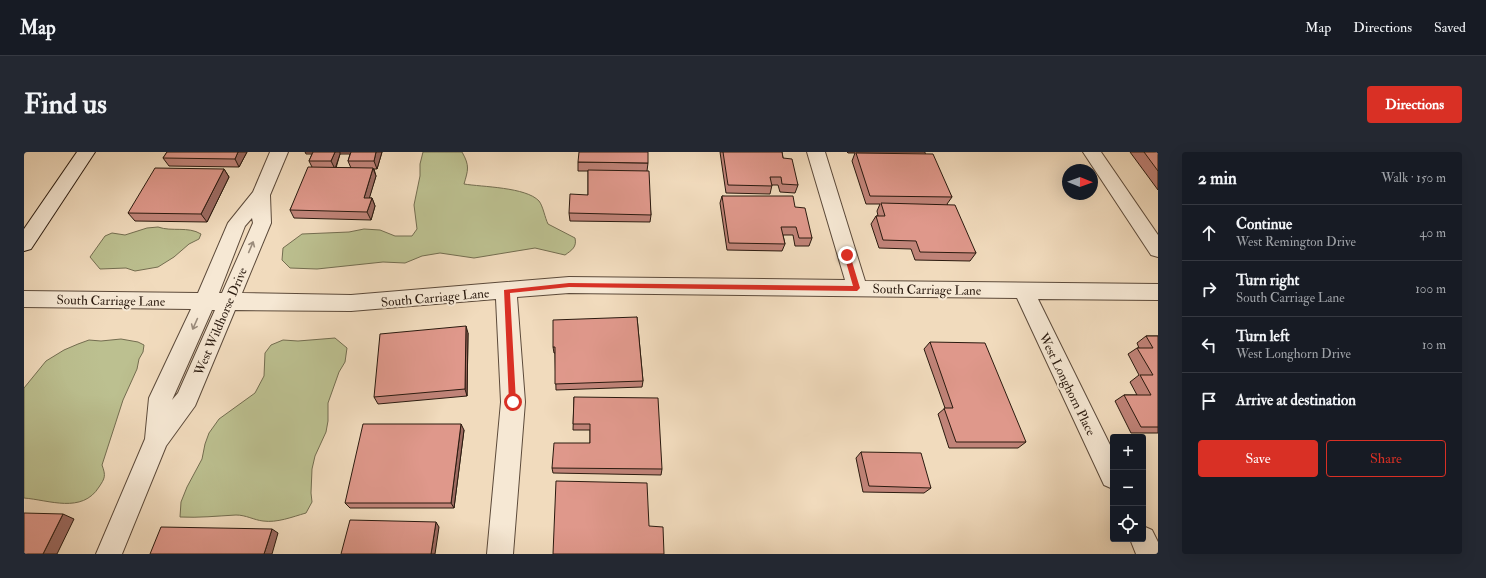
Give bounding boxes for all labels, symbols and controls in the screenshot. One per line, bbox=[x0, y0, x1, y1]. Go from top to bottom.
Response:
text: Map bbox=[20, 16, 56, 40]
text: Map bbox=[1305, 19, 1331, 36]
text: Directions bbox=[1353, 19, 1412, 36]
text: Saved bbox=[1434, 19, 1466, 36]
button: Directions bbox=[1367, 86, 1462, 123]
text: Find us bbox=[24, 87, 107, 122]
north arrow bbox=[1062, 164, 1098, 200]
text: 2 min bbox=[1198, 168, 1237, 189]
text: Walk · 150 m bbox=[1381, 170, 1446, 186]
text: Continue bbox=[1236, 215, 1292, 234]
icon: ahead bbox=[1198, 222, 1220, 244]
text: 40 m bbox=[1420, 225, 1446, 241]
text: West Remington Drive bbox=[1236, 234, 1356, 250]
one-way arrow bbox=[248, 242, 256, 254]
route end bbox=[838, 246, 856, 264]
street label: West Wildhorse Drive bbox=[191, 265, 251, 379]
text: Turn right bbox=[1236, 271, 1299, 290]
icon: right bbox=[1198, 278, 1220, 300]
street label: South Carriage Lane bbox=[872, 281, 982, 299]
text: 100 m bbox=[1415, 281, 1446, 297]
street label: South Carriage Lane bbox=[380, 285, 490, 311]
text: South Carriage Lane bbox=[1236, 290, 1345, 306]
street label: South Carriage Lane bbox=[56, 292, 166, 310]
one-way arrow bbox=[191, 317, 198, 329]
text: Turn left bbox=[1236, 327, 1290, 346]
street label: West Longhorn Place bbox=[1035, 330, 1099, 439]
icon: left bbox=[1198, 334, 1220, 356]
text: 10 m bbox=[1422, 337, 1446, 353]
text: West Longhorn Drive bbox=[1236, 346, 1351, 362]
icon: arrive bbox=[1198, 390, 1220, 412]
text: Arrive at destination bbox=[1236, 391, 1356, 410]
route start bbox=[504, 393, 522, 411]
map controls bbox=[1110, 434, 1146, 542]
button: + bbox=[1110, 434, 1146, 470]
button: Save bbox=[1198, 440, 1318, 477]
button: Share bbox=[1326, 440, 1446, 477]
button: − bbox=[1110, 470, 1146, 506]
button: locate bbox=[1110, 506, 1146, 542]

